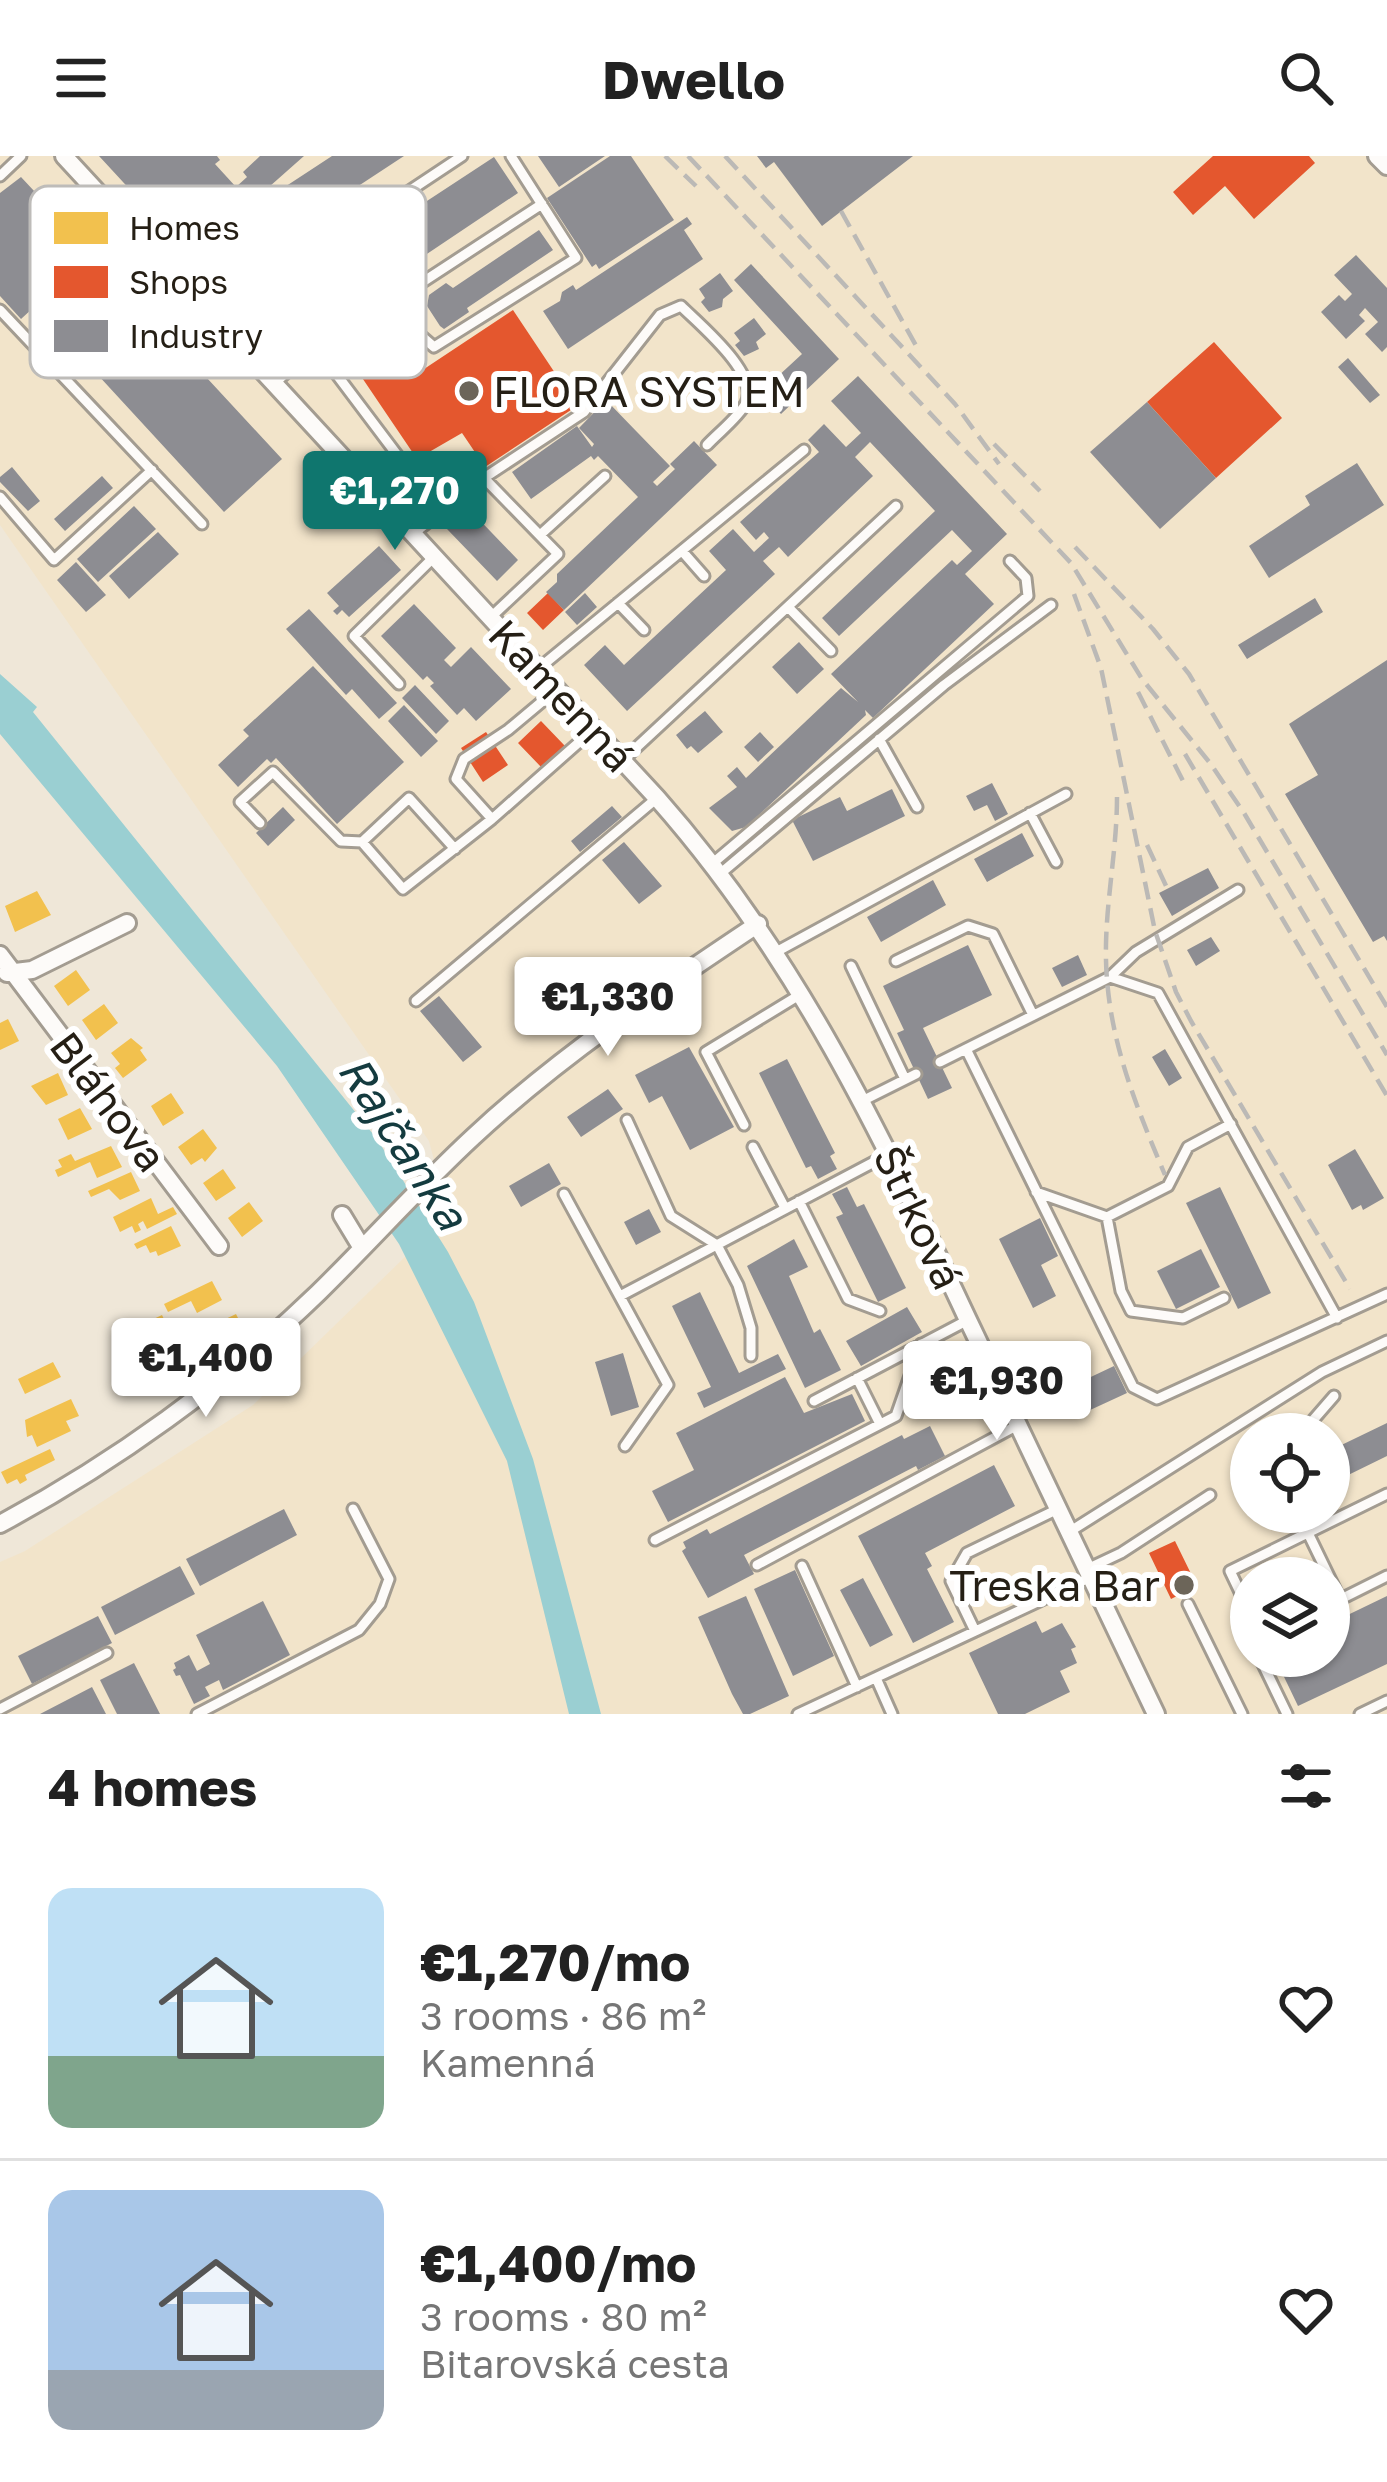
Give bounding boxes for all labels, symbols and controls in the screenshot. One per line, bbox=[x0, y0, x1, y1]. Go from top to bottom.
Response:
icon: menu bbox=[48, 45, 114, 111]
icon: search bbox=[1273, 45, 1339, 111]
text: Dwello bbox=[602, 46, 785, 111]
legend bbox=[30, 186, 426, 378]
text: Homes bbox=[129, 208, 240, 247]
text: Shops bbox=[129, 262, 228, 301]
text: Industry bbox=[129, 316, 263, 355]
place label: FLORA SYSTEM bbox=[493, 366, 805, 416]
marker: FLORA SYSTEM bbox=[456, 378, 482, 404]
pin: €1,270 bbox=[297, 451, 493, 553]
text: €1,270 bbox=[330, 466, 460, 513]
street label: Kamenná bbox=[479, 609, 645, 781]
pin: €1,330 bbox=[510, 957, 706, 1059]
text: €1,330 bbox=[542, 972, 675, 1019]
street label: Bláhova bbox=[40, 1021, 178, 1181]
water label: Rajčanka bbox=[328, 1045, 481, 1240]
street label: Štrková bbox=[864, 1137, 974, 1297]
pin: €1,400 bbox=[108, 1318, 304, 1420]
text: €1,400 bbox=[138, 1333, 274, 1380]
pin: €1,930 bbox=[899, 1341, 1095, 1443]
text: €1,930 bbox=[930, 1356, 1064, 1403]
map controls bbox=[1230, 1413, 1350, 1677]
button: locate bbox=[1230, 1413, 1350, 1533]
button: layers bbox=[1230, 1557, 1350, 1677]
place label: Treska Bar bbox=[949, 1560, 1160, 1610]
marker: Treska Bar bbox=[1171, 1572, 1197, 1598]
icon: filters bbox=[1273, 1753, 1339, 1819]
text: 4 homes bbox=[48, 1756, 257, 1817]
text: €1,270/mo bbox=[420, 1931, 690, 1992]
icon: home bbox=[144, 1936, 288, 2080]
icon: heart bbox=[1273, 1975, 1339, 2041]
text: 3 rooms · 86 m² bbox=[420, 1992, 706, 2039]
text: Kamenná bbox=[420, 2039, 596, 2086]
text: €1,400/mo bbox=[420, 2232, 696, 2293]
icon: home bbox=[144, 2238, 288, 2382]
icon: heart bbox=[1273, 2277, 1339, 2343]
text: 3 rooms · 80 m² bbox=[420, 2293, 707, 2340]
text: Bitarovská cesta bbox=[420, 2340, 730, 2387]

